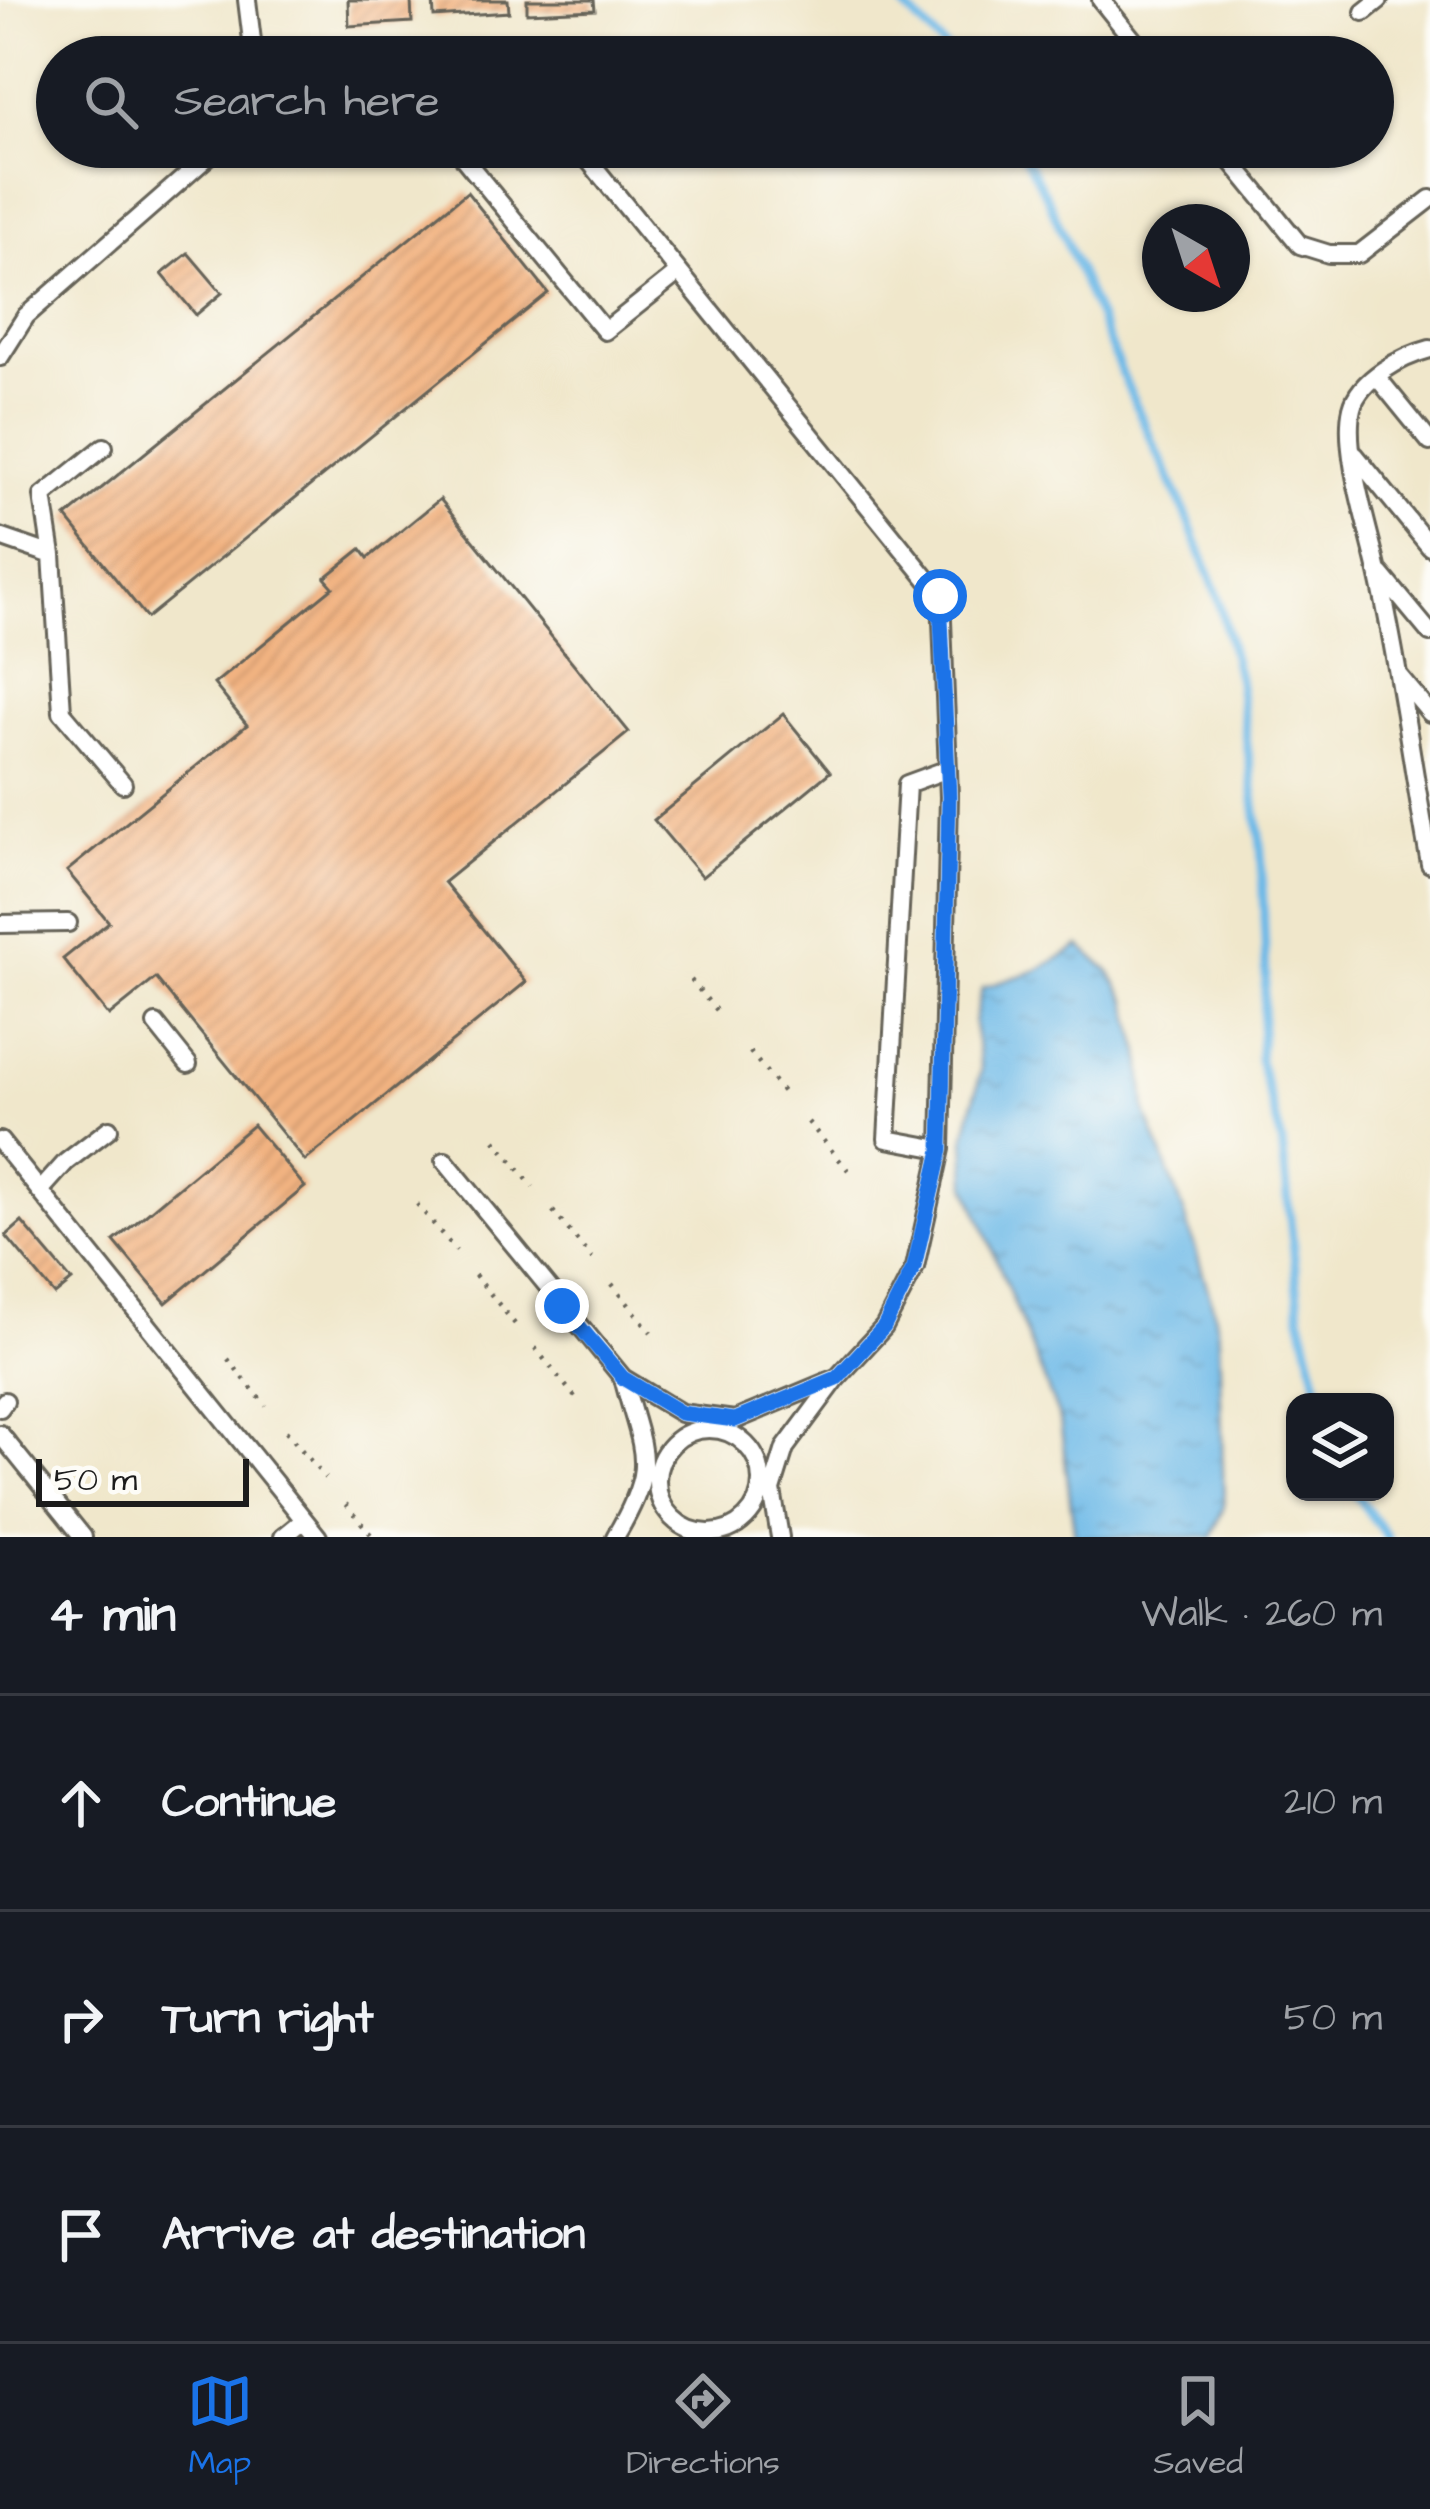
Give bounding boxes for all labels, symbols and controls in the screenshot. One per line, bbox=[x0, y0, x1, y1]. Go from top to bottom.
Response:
search box bbox=[36, 36, 1394, 168]
icon: search bbox=[78, 69, 144, 135]
text: Search here bbox=[174, 71, 440, 133]
north arrow bbox=[1142, 204, 1250, 312]
route start bbox=[913, 569, 967, 623]
route end bbox=[535, 1279, 589, 1333]
map controls bbox=[1286, 1393, 1394, 1501]
button: layers bbox=[1286, 1393, 1394, 1501]
scale bar bbox=[36, 1453, 249, 1506]
text: 50 m bbox=[54, 1457, 137, 1503]
text: 4 min bbox=[48, 1580, 176, 1651]
text: Walk · 260 m bbox=[1141, 1588, 1382, 1642]
icon: ahead bbox=[48, 1770, 114, 1836]
text: Continue bbox=[162, 1772, 336, 1834]
text: 210 m bbox=[1284, 1776, 1382, 1830]
icon: right bbox=[48, 1986, 114, 2052]
text: Turn right bbox=[162, 1988, 374, 2050]
text: 50 m bbox=[1284, 1992, 1382, 2046]
icon: arrive bbox=[48, 2202, 114, 2268]
text: Arrive at destination bbox=[162, 2204, 585, 2266]
tab: Map bbox=[187, 2368, 253, 2486]
tab: Directions bbox=[626, 2368, 780, 2486]
tab: Saved bbox=[1153, 2368, 1243, 2486]

